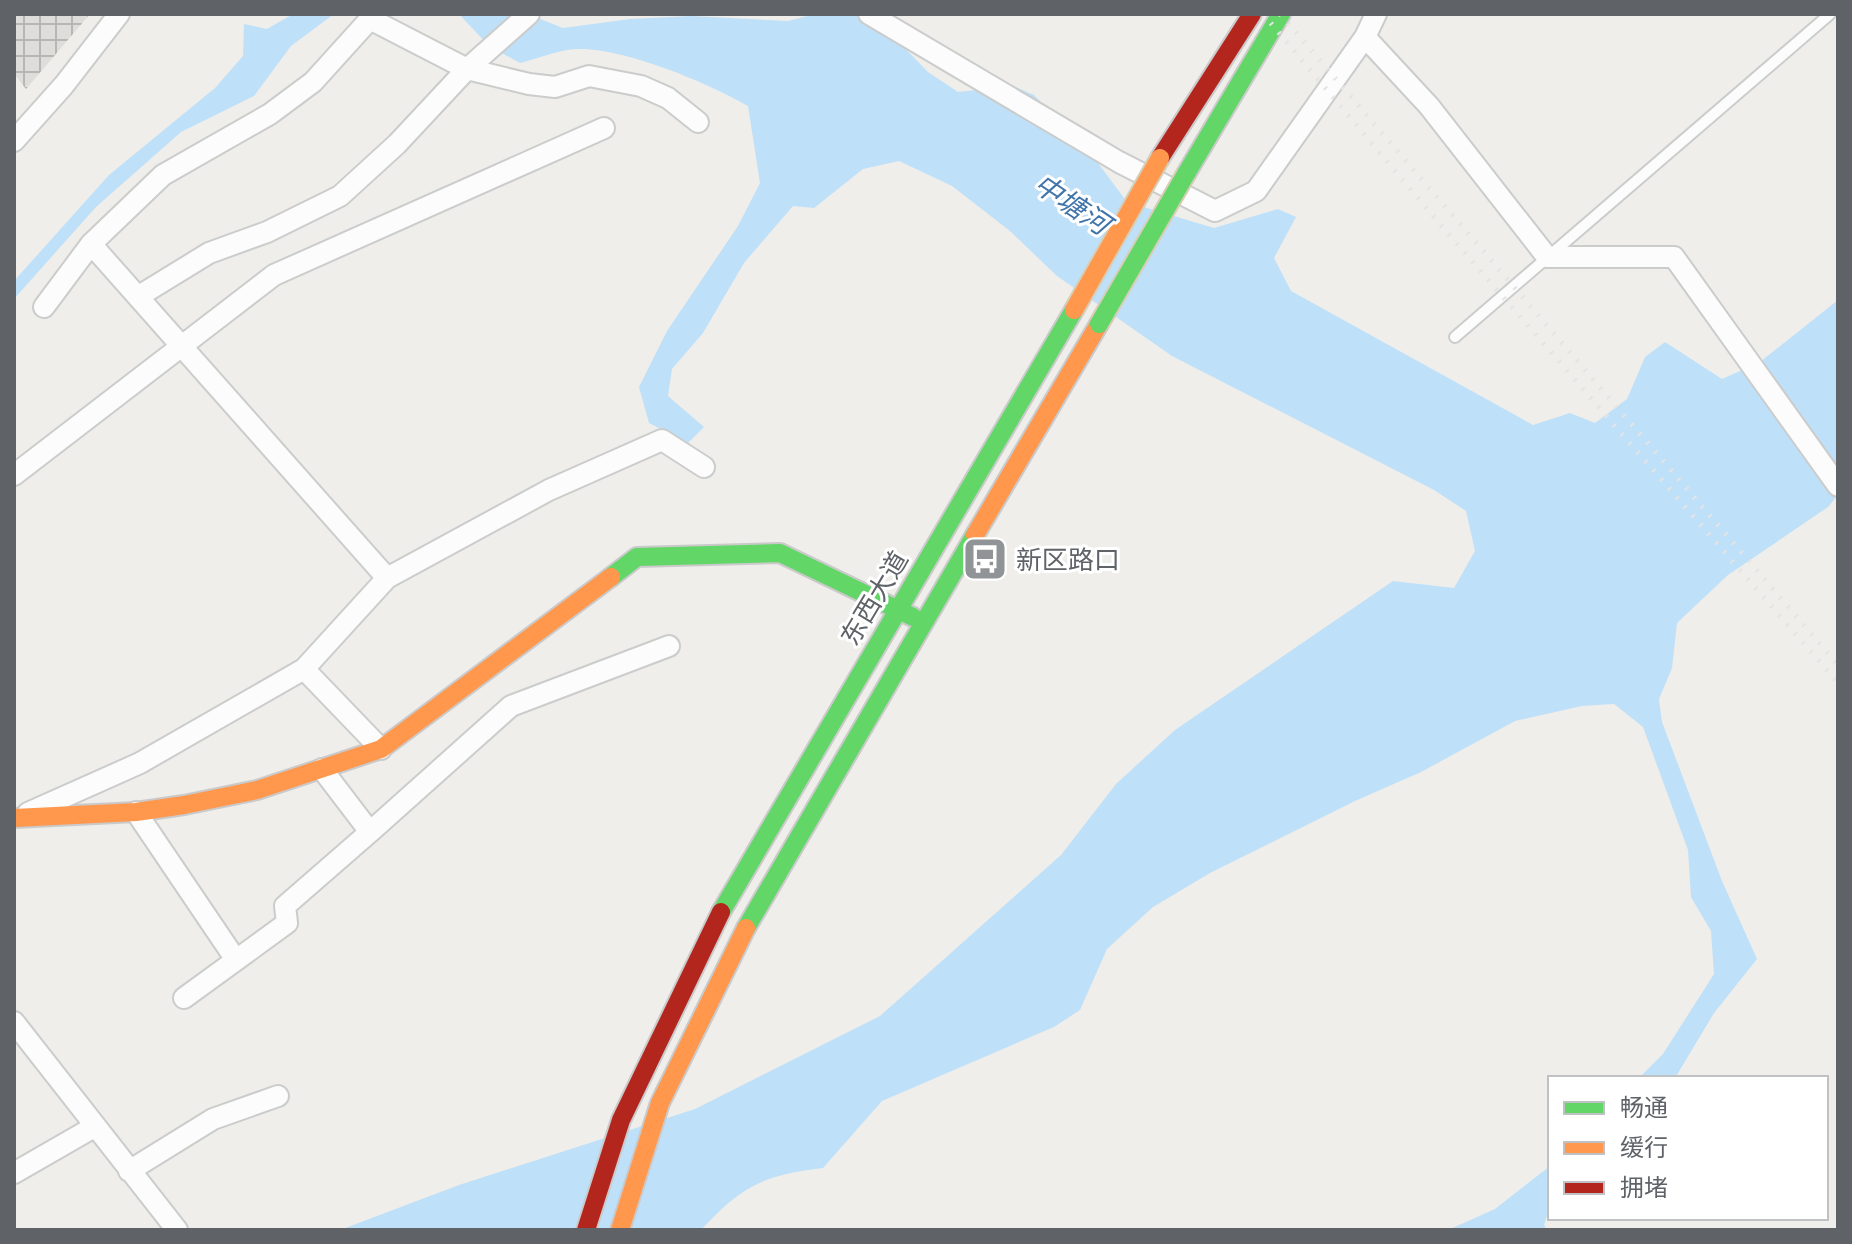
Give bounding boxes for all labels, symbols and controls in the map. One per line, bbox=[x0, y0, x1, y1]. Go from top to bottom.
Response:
water label: 中塘河 bbox=[1027, 165, 1122, 246]
bus stop icon: 新区路口 bbox=[961, 535, 1009, 583]
place label: 新区路口 bbox=[1016, 542, 1120, 577]
street label: 东西大道 bbox=[832, 544, 916, 652]
legend bbox=[1548, 1076, 1828, 1220]
text: 畅通 bbox=[1620, 1091, 1668, 1123]
text: 缓行 bbox=[1620, 1131, 1668, 1163]
text: 拥堵 bbox=[1620, 1171, 1668, 1203]

